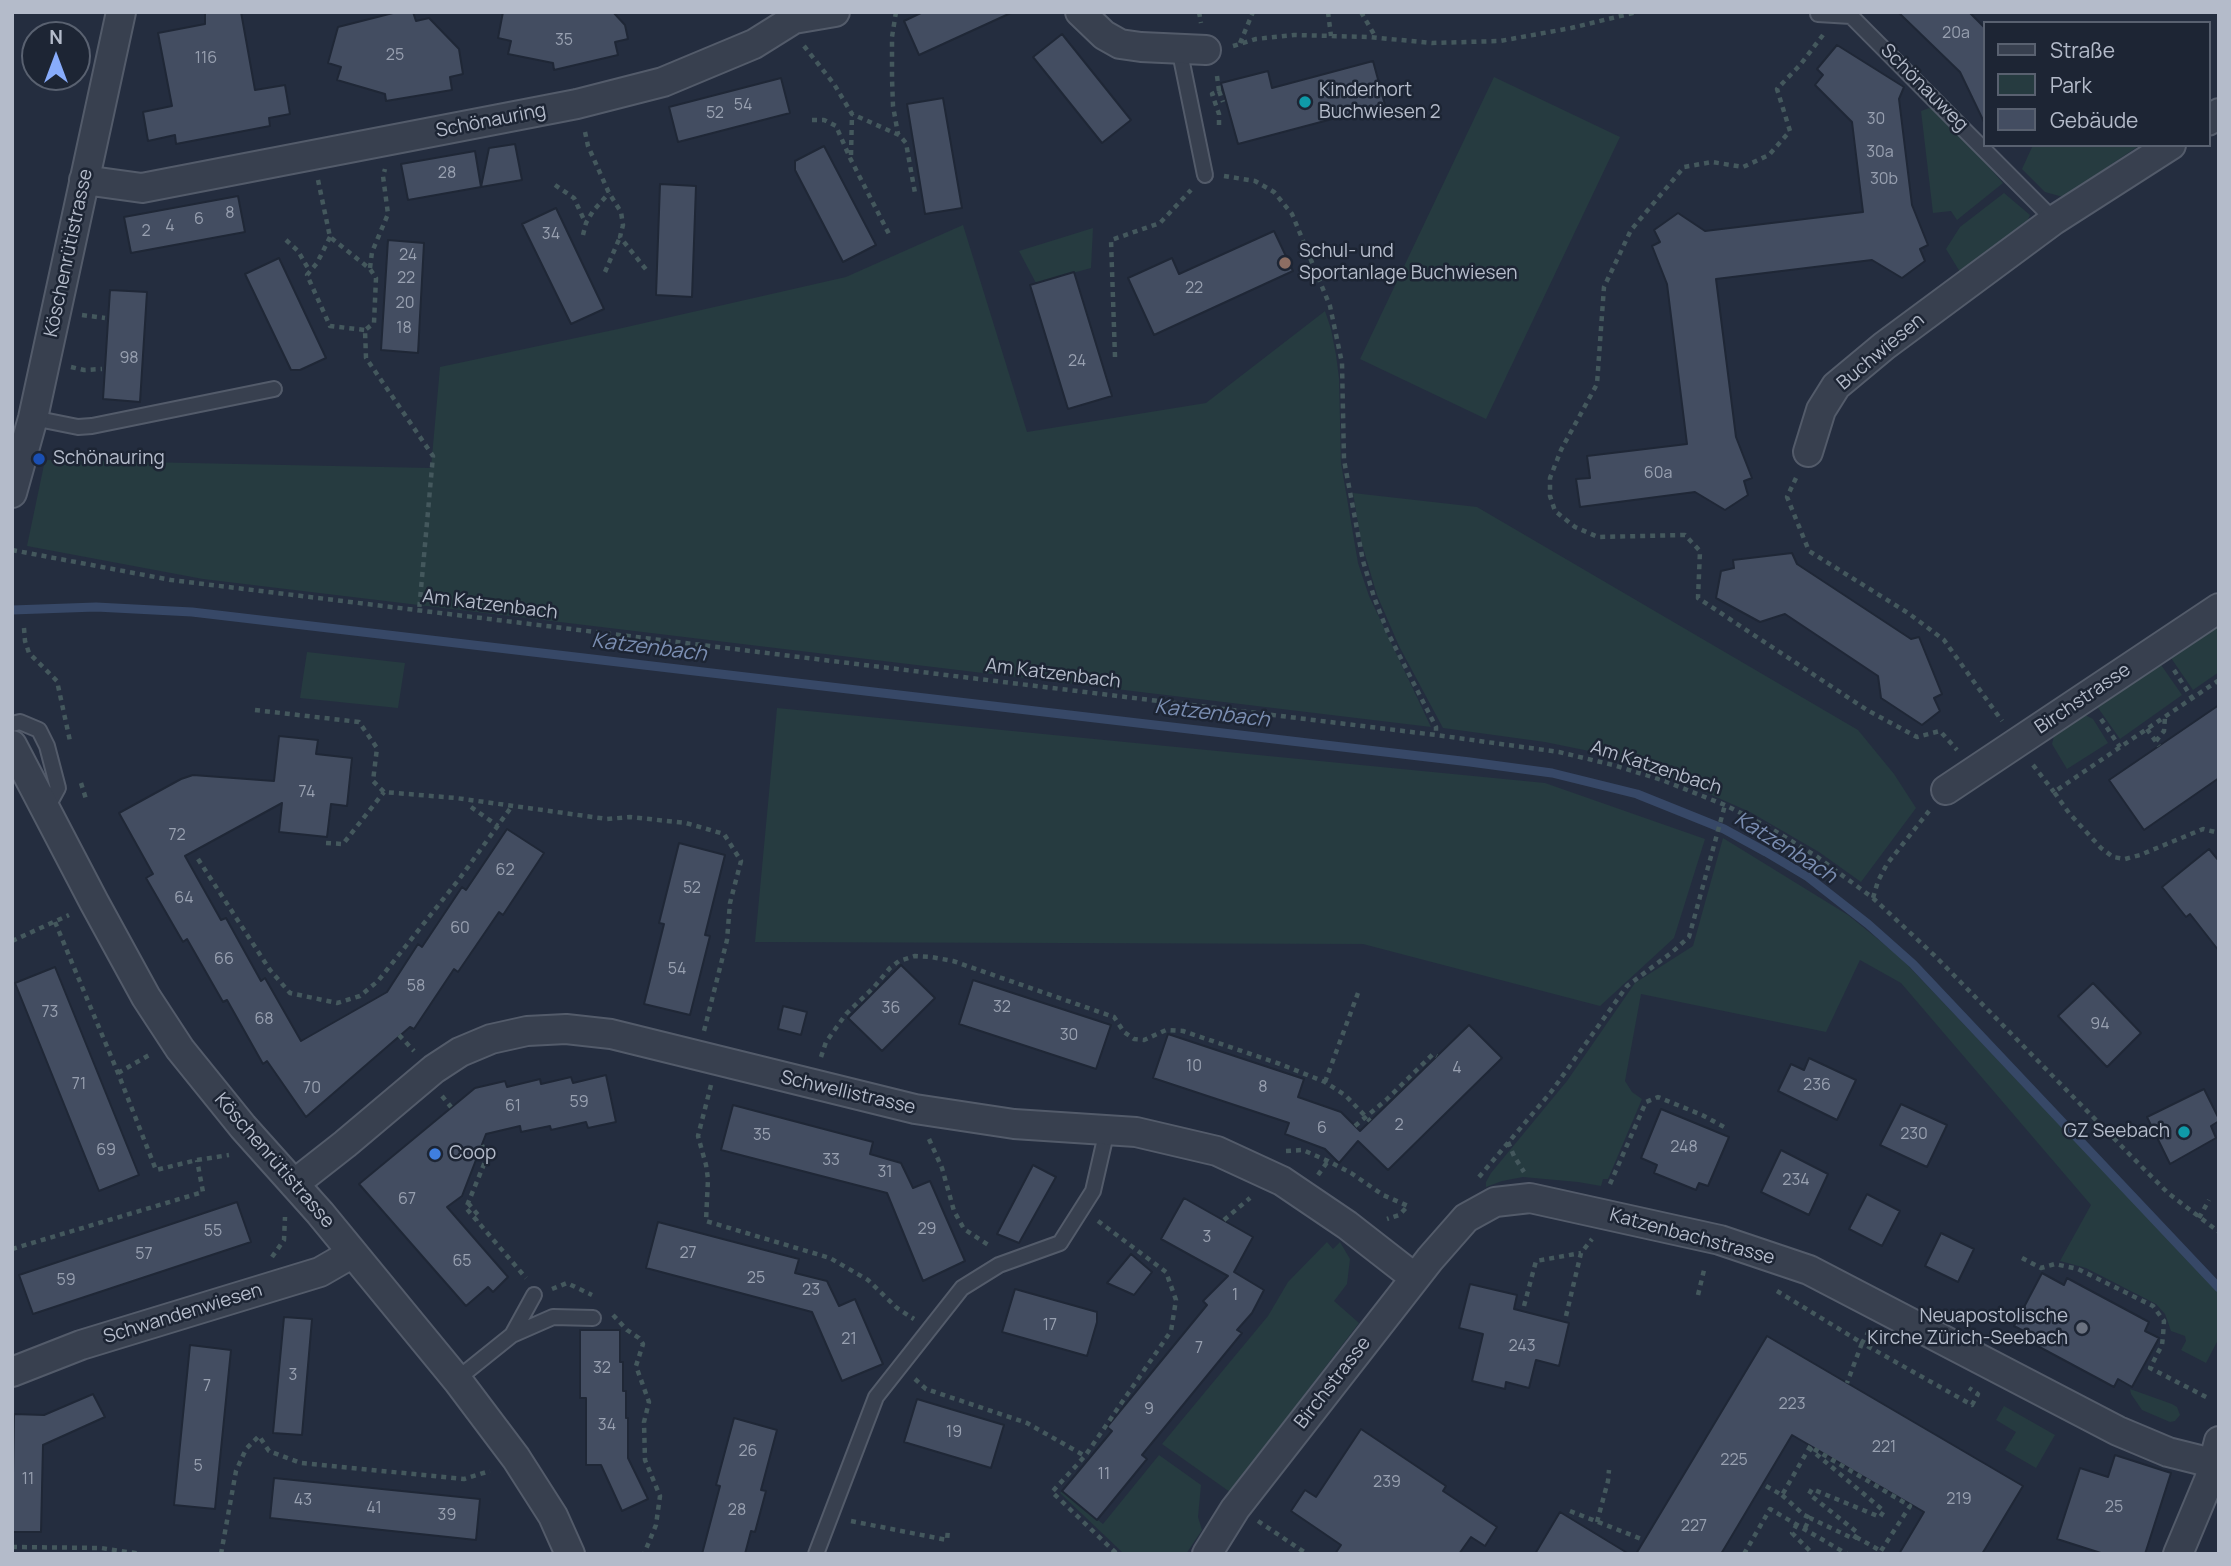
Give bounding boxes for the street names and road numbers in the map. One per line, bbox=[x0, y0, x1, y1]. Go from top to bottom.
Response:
street label: Schönauweg bbox=[1875, 39, 1973, 137]
street label: Schönauring bbox=[434, 99, 548, 143]
street label: Köschenrütistrasse bbox=[40, 167, 98, 339]
street label: Buchwiesen bbox=[1833, 309, 1929, 395]
street label: Am Katzenbach bbox=[421, 585, 559, 625]
street label: Am Katzenbach bbox=[984, 654, 1122, 694]
street label: Birchstrasse bbox=[2031, 659, 2135, 739]
street label: Am Katzenbach bbox=[1588, 736, 1724, 800]
street label: Schwellistrasse bbox=[778, 1066, 918, 1120]
street label: Köschenrütistrasse bbox=[209, 1089, 339, 1233]
street label: Katzenbachstrasse bbox=[1607, 1204, 1777, 1270]
street label: Schwandenwiesen bbox=[101, 1279, 265, 1349]
street label: Birchstrasse bbox=[1290, 1333, 1376, 1433]

